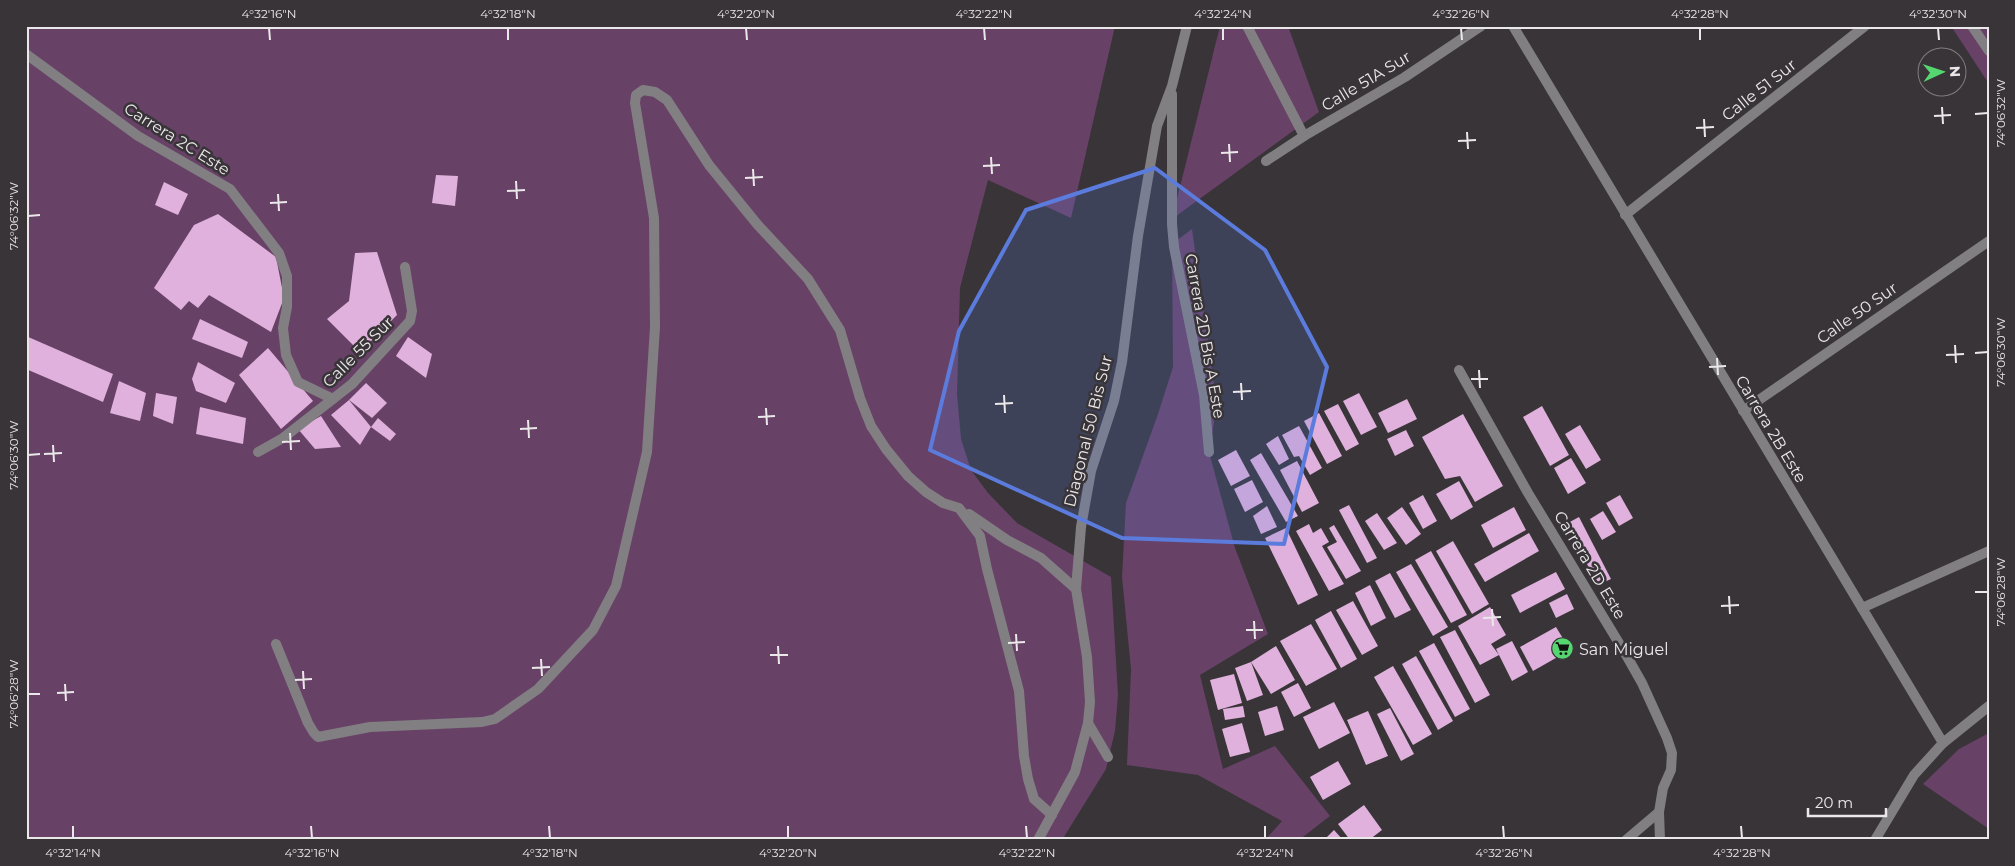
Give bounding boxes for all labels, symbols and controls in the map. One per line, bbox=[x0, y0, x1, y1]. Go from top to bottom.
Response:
text: 4°32'16"N bbox=[241, 6, 297, 21]
text: 4°32'18"N bbox=[480, 6, 536, 21]
text: 4°32'20"N bbox=[717, 6, 775, 21]
text: 4°32'22"N bbox=[956, 6, 1012, 21]
text: 4°32'24"N bbox=[1194, 6, 1252, 21]
text: 4°32'26"N bbox=[1432, 6, 1490, 21]
text: 4°32'28"N bbox=[1671, 6, 1729, 21]
text: 4°32'30"N bbox=[1909, 6, 1967, 21]
street label: Calle 51A Sur bbox=[1318, 47, 1414, 115]
north arrow bbox=[1918, 48, 1968, 98]
street label: Calle 51 Sur bbox=[1718, 55, 1800, 125]
text: N bbox=[1946, 65, 1964, 77]
text: 74°06'32"W bbox=[1993, 79, 2008, 147]
street label: Carrera 2C Este bbox=[121, 99, 233, 179]
text: 74°06'32"W bbox=[6, 182, 21, 250]
street label: Carrera 2D Bis A Este bbox=[1181, 252, 1229, 420]
street label: Calle 50 Sur bbox=[1813, 278, 1901, 348]
street label: Calle 55 Sur bbox=[319, 313, 397, 391]
text: 74°06'30"W bbox=[1993, 317, 2008, 387]
street label: Diagonal 50 Bis Sur bbox=[1060, 353, 1116, 509]
street label: Carrera 2B Este bbox=[1731, 372, 1811, 486]
text: 74°06'30"W bbox=[6, 420, 21, 490]
street label: Carrera 2D Este bbox=[1550, 507, 1630, 623]
text: 74°06'28"W bbox=[1993, 557, 2008, 627]
supermarket icon: San Miguel bbox=[1551, 637, 1575, 661]
place label: San Miguel bbox=[1579, 640, 1669, 659]
text: 74°06'28"W bbox=[6, 659, 21, 729]
scale bar bbox=[1808, 786, 1885, 818]
text: 20 m bbox=[1815, 793, 1853, 812]
text: 4°32'14"N bbox=[45, 845, 101, 860]
text: 4°32'16"N bbox=[284, 845, 340, 860]
text: 4°32'18"N bbox=[522, 845, 578, 860]
text: 4°32'20"N bbox=[759, 845, 817, 860]
text: 4°32'22"N bbox=[999, 845, 1055, 860]
text: 4°32'24"N bbox=[1236, 845, 1294, 860]
text: 4°32'26"N bbox=[1475, 845, 1533, 860]
text: 4°32'28"N bbox=[1713, 845, 1771, 860]

